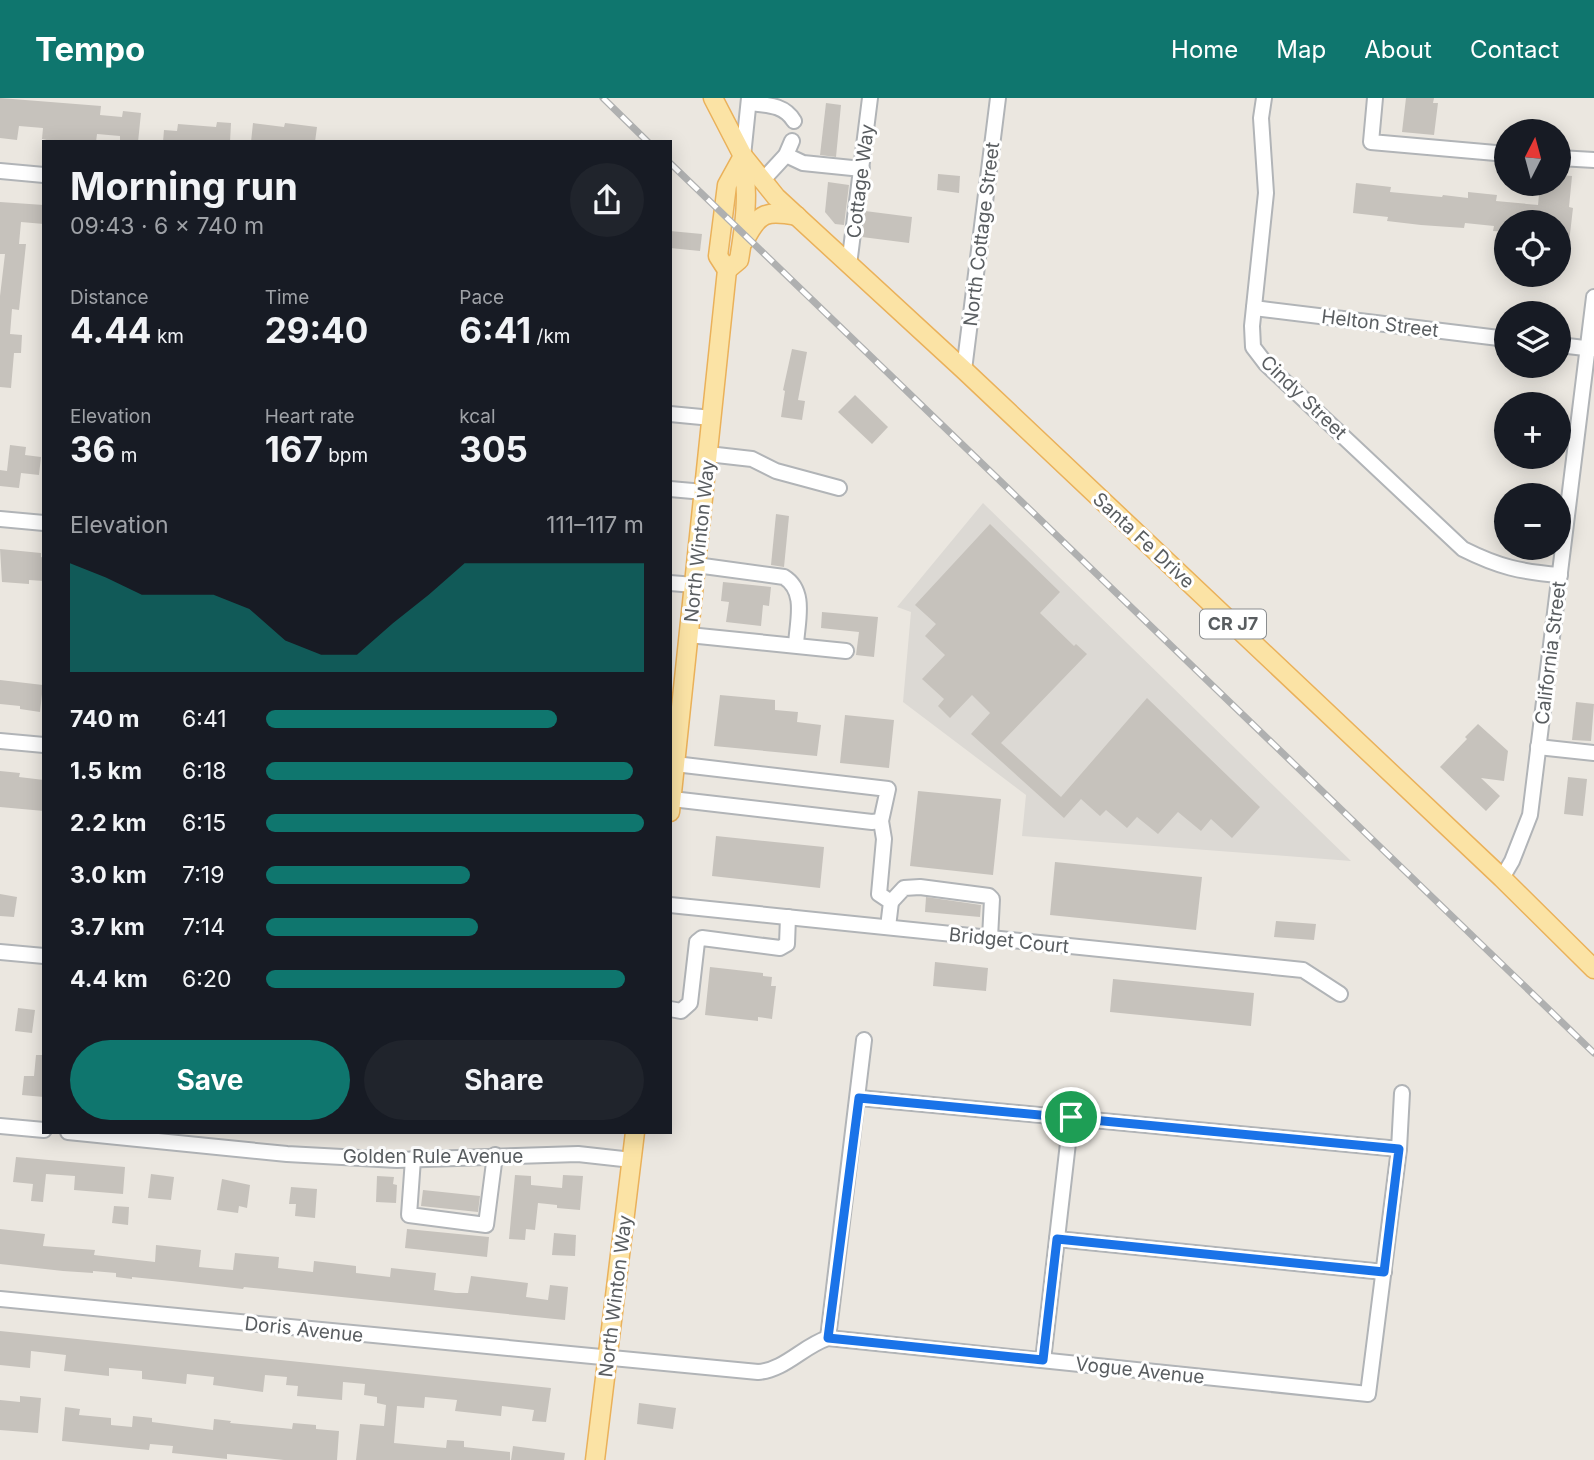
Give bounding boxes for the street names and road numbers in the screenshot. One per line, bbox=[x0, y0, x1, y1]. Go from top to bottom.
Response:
street label: Cottage Way bbox=[842, 122, 879, 239]
street label: North Cottage Street bbox=[959, 141, 1004, 328]
street label: Helton Street bbox=[1320, 305, 1440, 342]
street label: Cindy Street bbox=[1256, 351, 1352, 444]
street label: North Winton Way bbox=[680, 458, 720, 623]
street label: Santa Fe Drive bbox=[1088, 487, 1199, 593]
street label: California Street bbox=[1530, 580, 1571, 726]
road number: CR J7 bbox=[1200, 610, 1266, 638]
street label: Bridget Court bbox=[948, 923, 1070, 958]
street label: Golden Rule Avenue bbox=[343, 1145, 523, 1168]
street label: North Winton Way bbox=[594, 1213, 637, 1379]
street label: Doris Avenue bbox=[243, 1312, 364, 1347]
street label: Vogue Avenue bbox=[1074, 1352, 1206, 1389]

